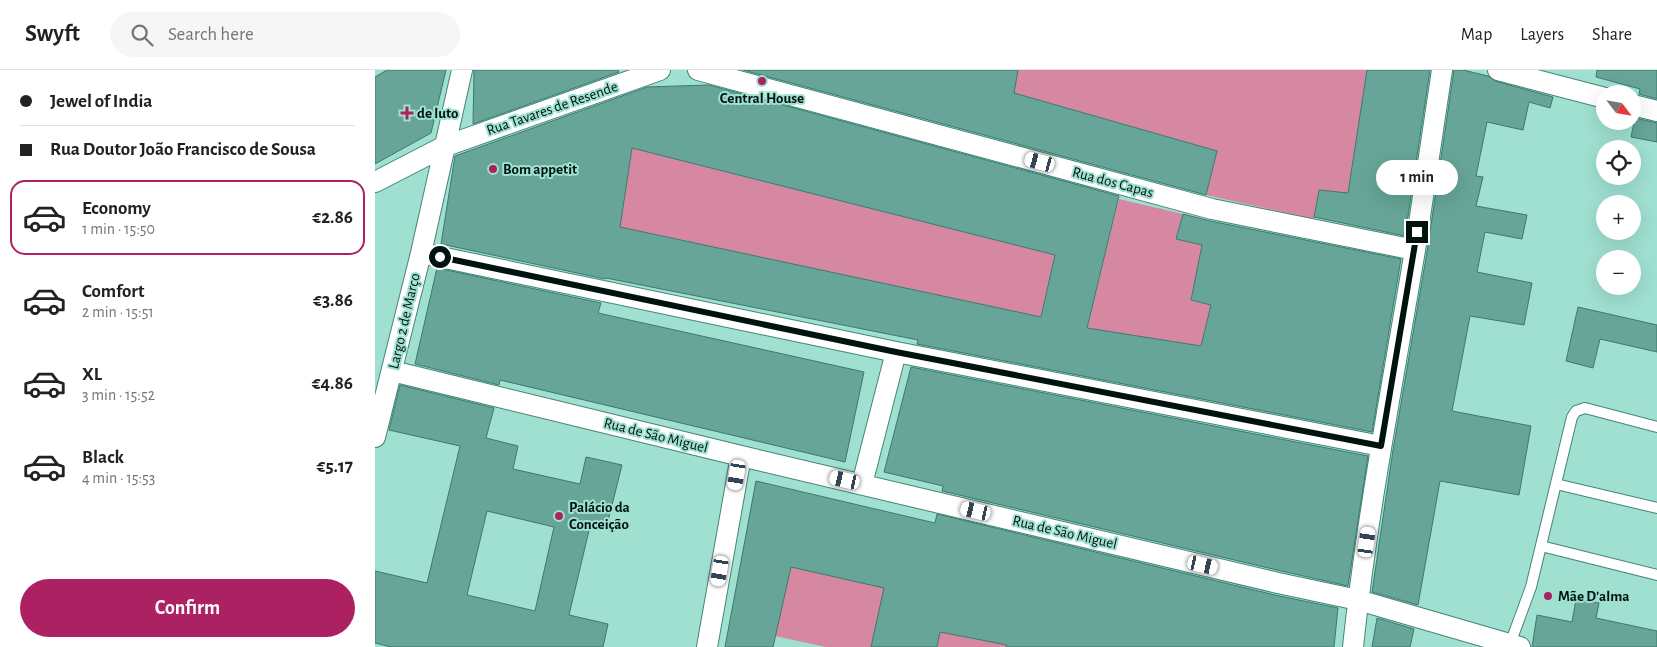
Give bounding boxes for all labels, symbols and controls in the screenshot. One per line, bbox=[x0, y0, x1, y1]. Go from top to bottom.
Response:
search box bbox=[110, 12, 460, 57]
icon: search bbox=[128, 21, 156, 49]
text: Swyft bbox=[25, 22, 80, 46]
text: Search here bbox=[168, 25, 254, 44]
text: Map bbox=[1461, 26, 1492, 44]
text: Layers bbox=[1520, 26, 1564, 44]
text: Share bbox=[1592, 26, 1632, 44]
marker: Central House bbox=[756, 75, 768, 87]
street label: Rua Tavares de Resende bbox=[485, 79, 620, 138]
north arrow bbox=[1596, 85, 1641, 130]
map controls bbox=[1596, 85, 1641, 295]
place label: Central House bbox=[720, 91, 804, 106]
text: Jewel of India bbox=[50, 92, 153, 111]
place label: de luto bbox=[417, 106, 458, 121]
marker: de luto bbox=[401, 107, 413, 119]
text: Rua Doutor João Francisco de Sousa bbox=[50, 140, 316, 159]
button: locate bbox=[1596, 140, 1641, 185]
car bbox=[1023, 151, 1056, 173]
callout: 1 min bbox=[1376, 160, 1458, 194]
place label: Bom appetit bbox=[503, 162, 577, 177]
marker: Bom appetit bbox=[487, 163, 499, 175]
street label: Rua dos Capas bbox=[1071, 164, 1155, 200]
text: 1 min bbox=[1400, 169, 1434, 185]
icon: car bbox=[22, 195, 67, 240]
button: + bbox=[1596, 195, 1641, 240]
text: Economy bbox=[82, 199, 151, 218]
text: €2.86 bbox=[312, 208, 353, 227]
text: 1 min · 15:50 bbox=[82, 221, 155, 237]
route end bbox=[1406, 221, 1428, 243]
route start bbox=[429, 246, 451, 268]
button: − bbox=[1596, 250, 1641, 295]
street label: Largo 2 de Março bbox=[386, 272, 423, 370]
icon: car bbox=[22, 278, 67, 323]
text: Comfort bbox=[82, 282, 144, 301]
text: €3.86 bbox=[313, 291, 353, 310]
text: 2 min · 15:51 bbox=[82, 304, 154, 320]
icon: car bbox=[22, 361, 67, 406]
text: XL bbox=[82, 365, 102, 384]
text: €4.86 bbox=[312, 374, 353, 393]
text: 3 min · 15:52 bbox=[82, 387, 155, 403]
street label: Rua de São Miguel bbox=[602, 415, 710, 456]
icon: car bbox=[22, 444, 67, 489]
text: Black bbox=[82, 448, 124, 467]
text: €5.17 bbox=[317, 457, 353, 476]
car bbox=[727, 459, 746, 491]
car bbox=[828, 469, 861, 491]
text: 4 min · 15:53 bbox=[82, 470, 155, 486]
place label: Palácio da Conceição bbox=[569, 500, 630, 532]
car bbox=[959, 500, 992, 522]
marker: Palácio da Conceição bbox=[553, 510, 565, 522]
street label: Rua de São Miguel bbox=[1011, 513, 1119, 552]
car bbox=[1357, 526, 1376, 558]
car bbox=[1186, 554, 1219, 576]
car bbox=[710, 555, 729, 587]
button: Confirm bbox=[20, 579, 355, 637]
place label: Mãe D’alma bbox=[1558, 589, 1630, 604]
marker: Mãe D’alma bbox=[1542, 590, 1554, 602]

